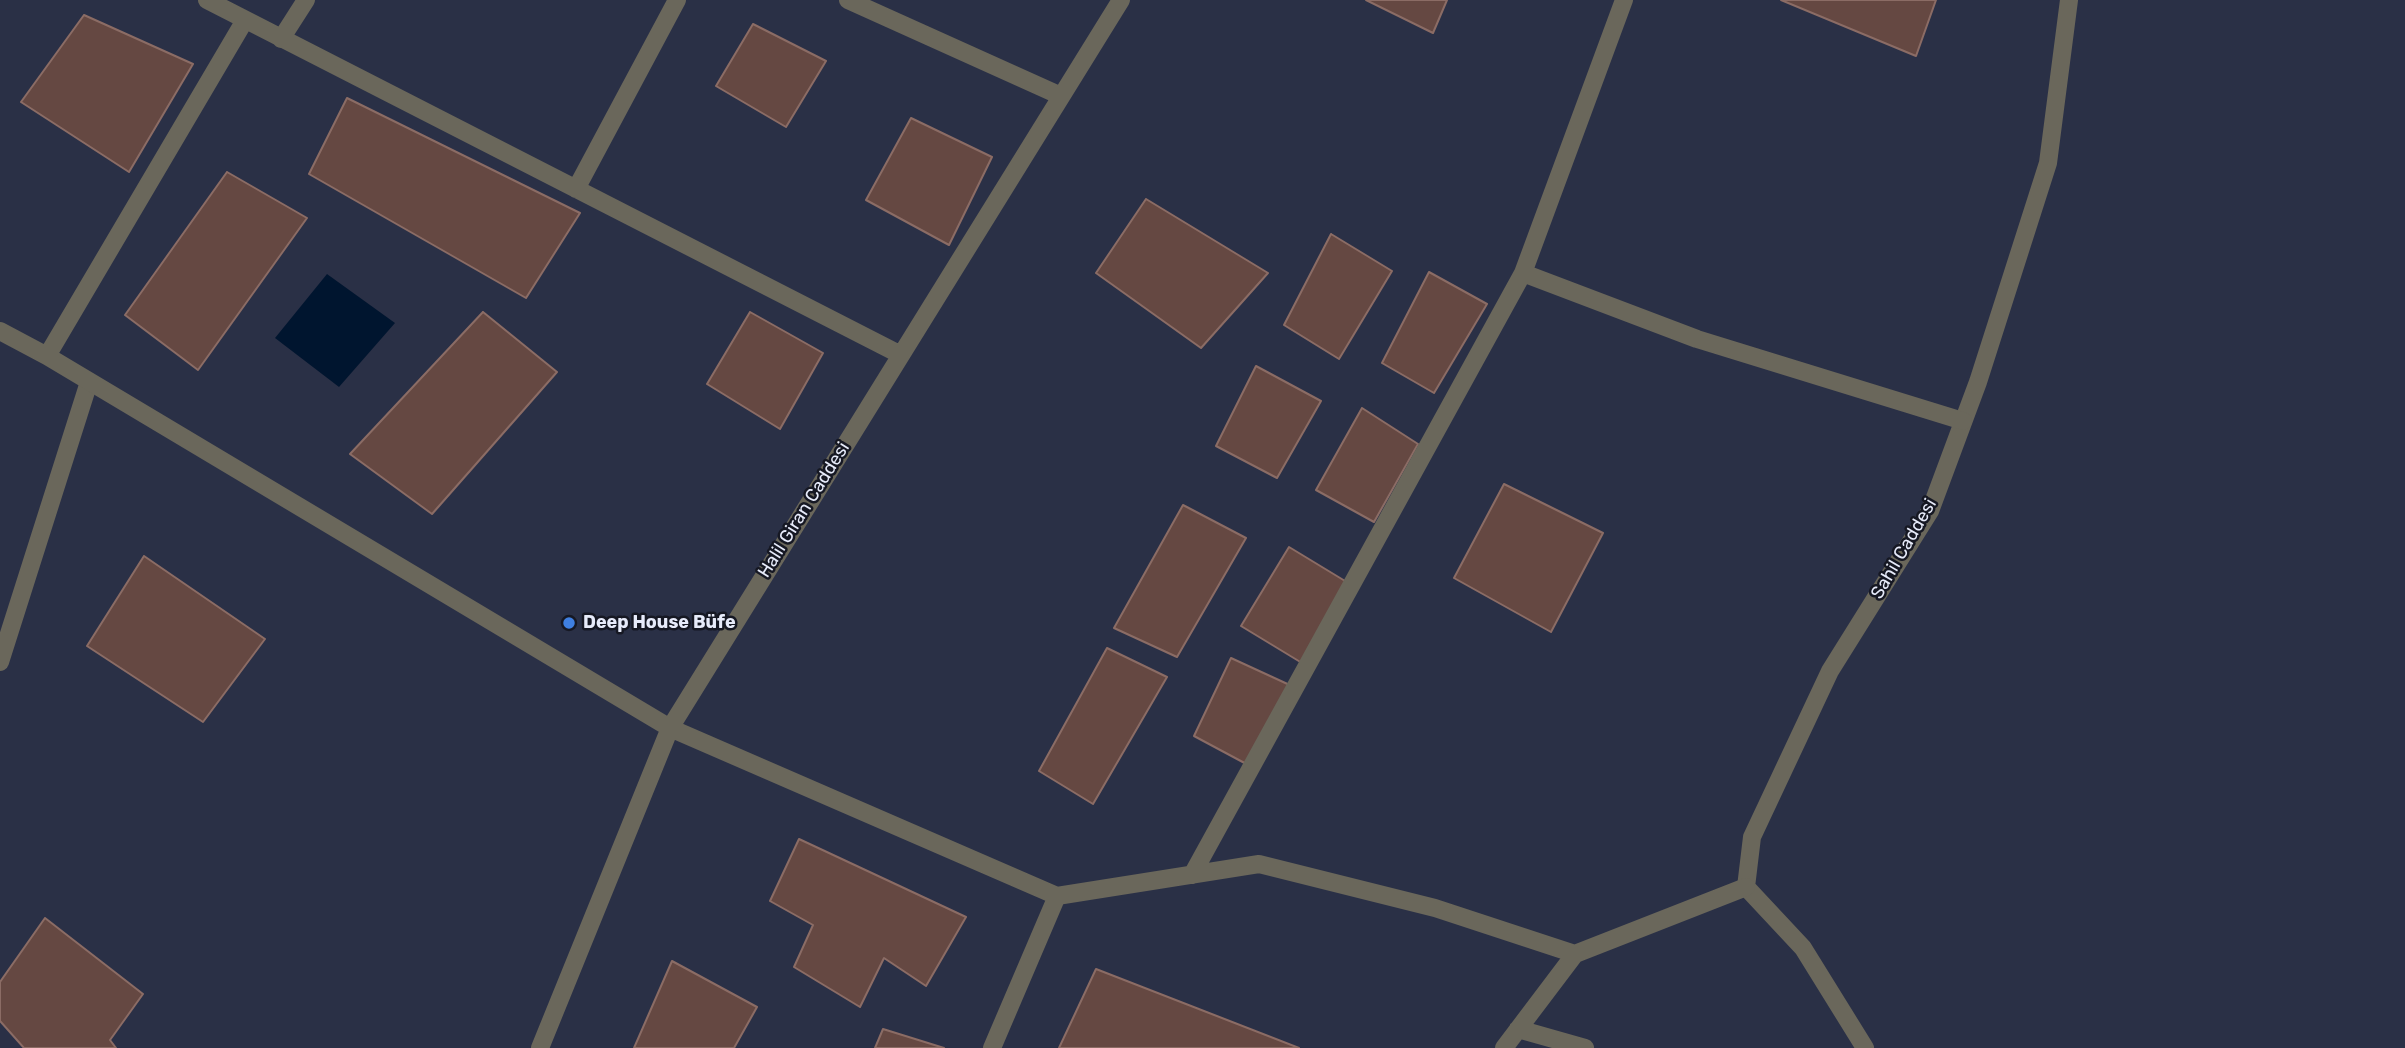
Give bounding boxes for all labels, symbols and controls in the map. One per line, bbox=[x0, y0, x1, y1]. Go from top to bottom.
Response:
street label: Halil Giran Caddesi bbox=[754, 438, 854, 582]
street label: Sahil Caddesi bbox=[1867, 495, 1941, 603]
place label: Deep House Büfe bbox=[583, 612, 736, 634]
marker: Deep House Büfe bbox=[561, 615, 577, 631]

